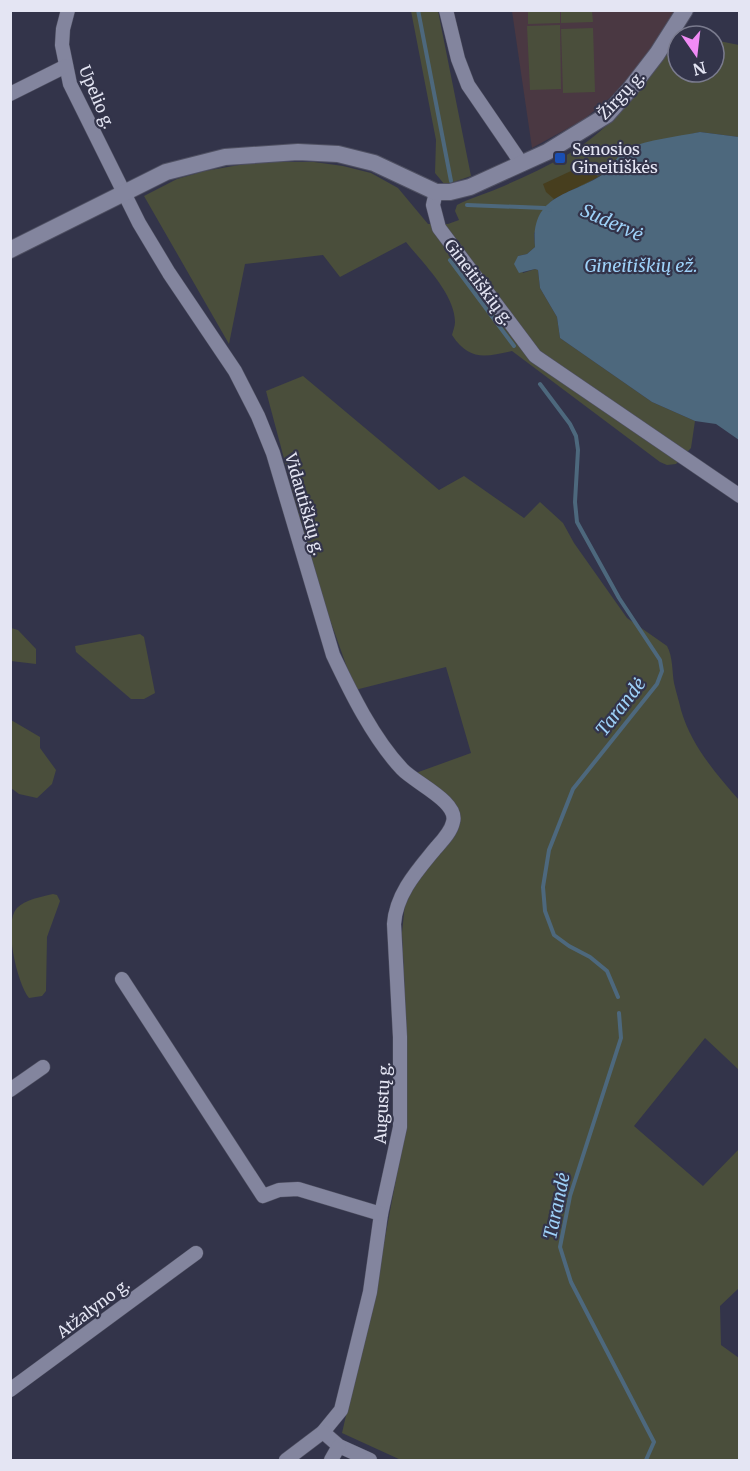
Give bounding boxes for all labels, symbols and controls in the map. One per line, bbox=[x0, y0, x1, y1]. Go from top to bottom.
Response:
north arrow bbox=[666, 24, 726, 84]
text: N bbox=[691, 57, 708, 80]
street label: Upelio g. bbox=[75, 62, 119, 132]
street label: Žirgų g. bbox=[593, 66, 649, 124]
place label: Senosios Gineitiškės bbox=[572, 139, 658, 177]
marker: Senosios Gineitiškės bbox=[553, 151, 567, 165]
water label: Sudervė bbox=[577, 199, 647, 246]
street label: Gineitiškių g. bbox=[440, 235, 518, 329]
water label: Gineitiškių ež. bbox=[584, 254, 698, 277]
street label: Vidautiškių g. bbox=[281, 450, 329, 557]
water label: Tarandė bbox=[591, 673, 651, 741]
street label: Augustų g. bbox=[370, 1062, 394, 1145]
water label: Tarandė bbox=[538, 1170, 575, 1242]
street label: Atžalyno g. bbox=[52, 1274, 133, 1343]

